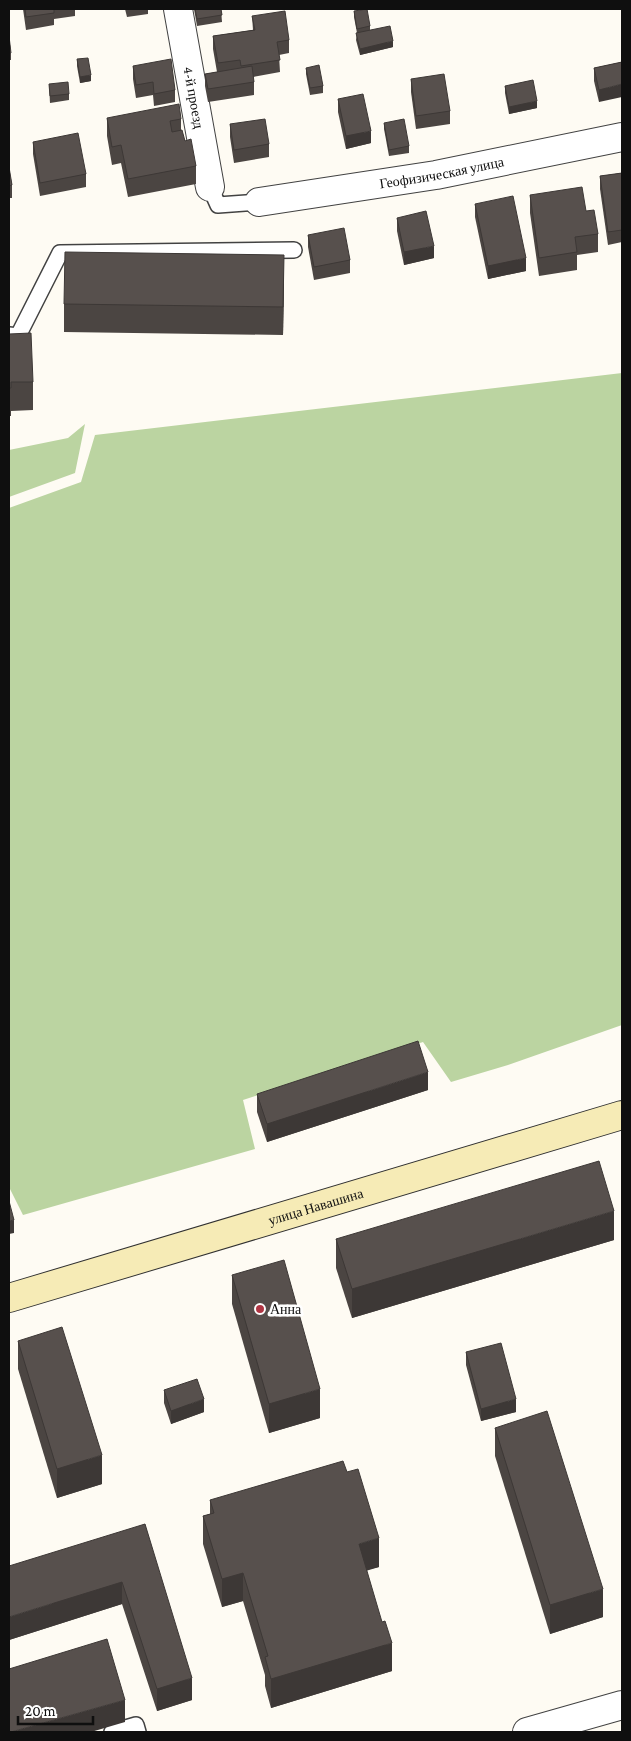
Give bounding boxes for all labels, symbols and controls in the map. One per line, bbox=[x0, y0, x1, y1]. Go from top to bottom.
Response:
street label: 4-й проезд bbox=[180, 65, 207, 130]
street label: Геофизическая улица bbox=[378, 153, 506, 192]
street label: улица Навашина bbox=[266, 1185, 366, 1228]
place label: Анна bbox=[270, 1301, 302, 1317]
marker: Анна bbox=[254, 1303, 266, 1315]
scale bar bbox=[18, 1694, 92, 1726]
text: 20 m bbox=[25, 1703, 56, 1719]

